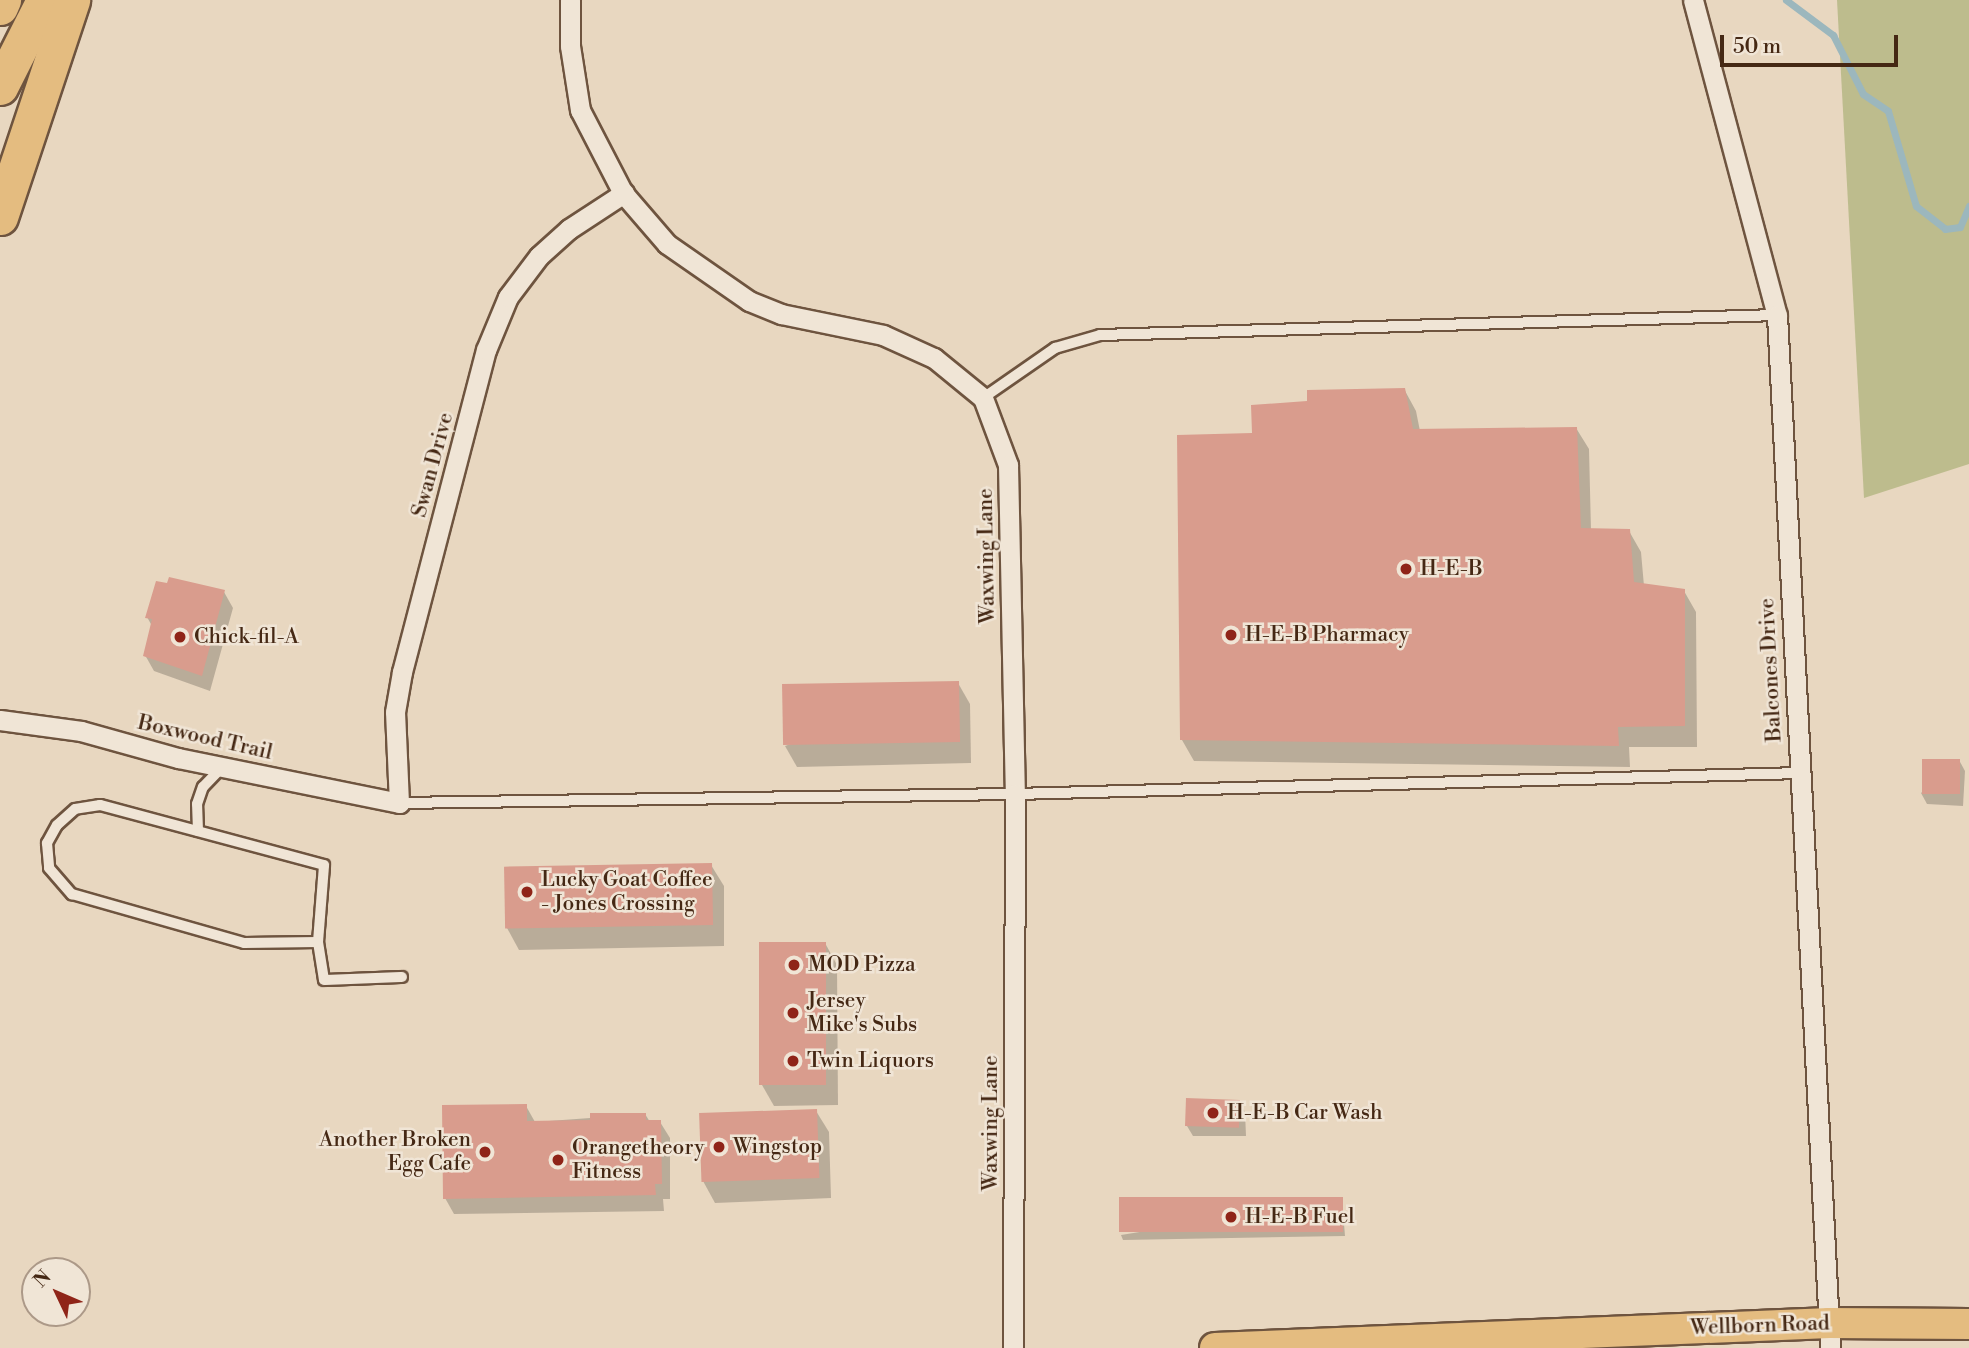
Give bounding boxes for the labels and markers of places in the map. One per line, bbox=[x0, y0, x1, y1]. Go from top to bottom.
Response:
place label: H-E-B bbox=[1420, 556, 1483, 582]
marker: H-E-B bbox=[1398, 561, 1414, 577]
place label: H-E-B Pharmacy bbox=[1245, 622, 1409, 648]
place label: Chick-fil-A bbox=[194, 624, 299, 650]
marker: H-E-B Pharmacy bbox=[1223, 627, 1239, 643]
marker: Chick-fil-A bbox=[172, 629, 188, 645]
place label: Lucky Goat Coffee - Jones Crossing bbox=[541, 867, 713, 917]
marker: Lucky Goat Coffee - Jones Crossing bbox=[519, 884, 535, 900]
place label: MOD Pizza bbox=[808, 952, 916, 978]
marker: MOD Pizza bbox=[786, 957, 802, 973]
place label: Jersey Mike's Subs bbox=[807, 988, 917, 1038]
marker: Jersey Mike's Subs bbox=[785, 1005, 801, 1021]
place label: Twin Liquors bbox=[807, 1048, 934, 1074]
marker: Twin Liquors bbox=[785, 1053, 801, 1069]
place label: H-E-B Car Wash bbox=[1227, 1100, 1383, 1126]
marker: H-E-B Car Wash bbox=[1205, 1105, 1221, 1121]
place label: Another Broken Egg Cafe bbox=[319, 1127, 471, 1177]
place label: Wingstop bbox=[733, 1134, 822, 1160]
place label: Orangetheory Fitness bbox=[572, 1135, 704, 1185]
marker: Wingstop bbox=[711, 1139, 727, 1155]
marker: Another Broken Egg Cafe bbox=[477, 1144, 493, 1160]
marker: Orangetheory Fitness bbox=[550, 1152, 566, 1168]
place label: H-E-B Fuel bbox=[1245, 1204, 1354, 1230]
marker: H-E-B Fuel bbox=[1223, 1209, 1239, 1225]

